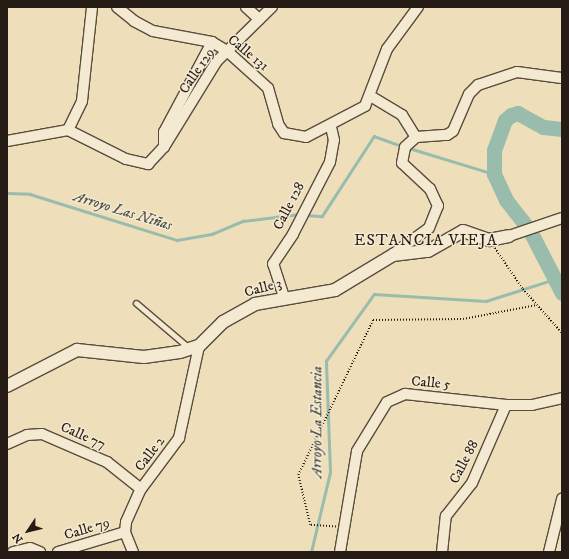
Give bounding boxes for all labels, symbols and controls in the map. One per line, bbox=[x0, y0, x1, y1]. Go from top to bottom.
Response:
street label: Calle 131 bbox=[224, 31, 272, 75]
street label: Calle 129 bbox=[176, 45, 218, 97]
street label: Calle 128 bbox=[270, 179, 308, 233]
water label: Arroyo Las Niñas bbox=[72, 188, 174, 234]
district label: ESTANCIA VIEJA bbox=[354, 230, 498, 250]
street label: Calle 3 bbox=[243, 275, 283, 301]
water label: Arroyo La Estancia bbox=[308, 366, 326, 478]
street label: Calle 5 bbox=[411, 373, 451, 393]
street label: Calle 77 bbox=[58, 419, 108, 453]
street label: Calle 2 bbox=[131, 433, 169, 475]
street label: Calle 88 bbox=[446, 438, 482, 486]
north arrow bbox=[8, 511, 48, 551]
street label: Calle 79 bbox=[62, 514, 112, 544]
text: N bbox=[10, 530, 26, 546]

